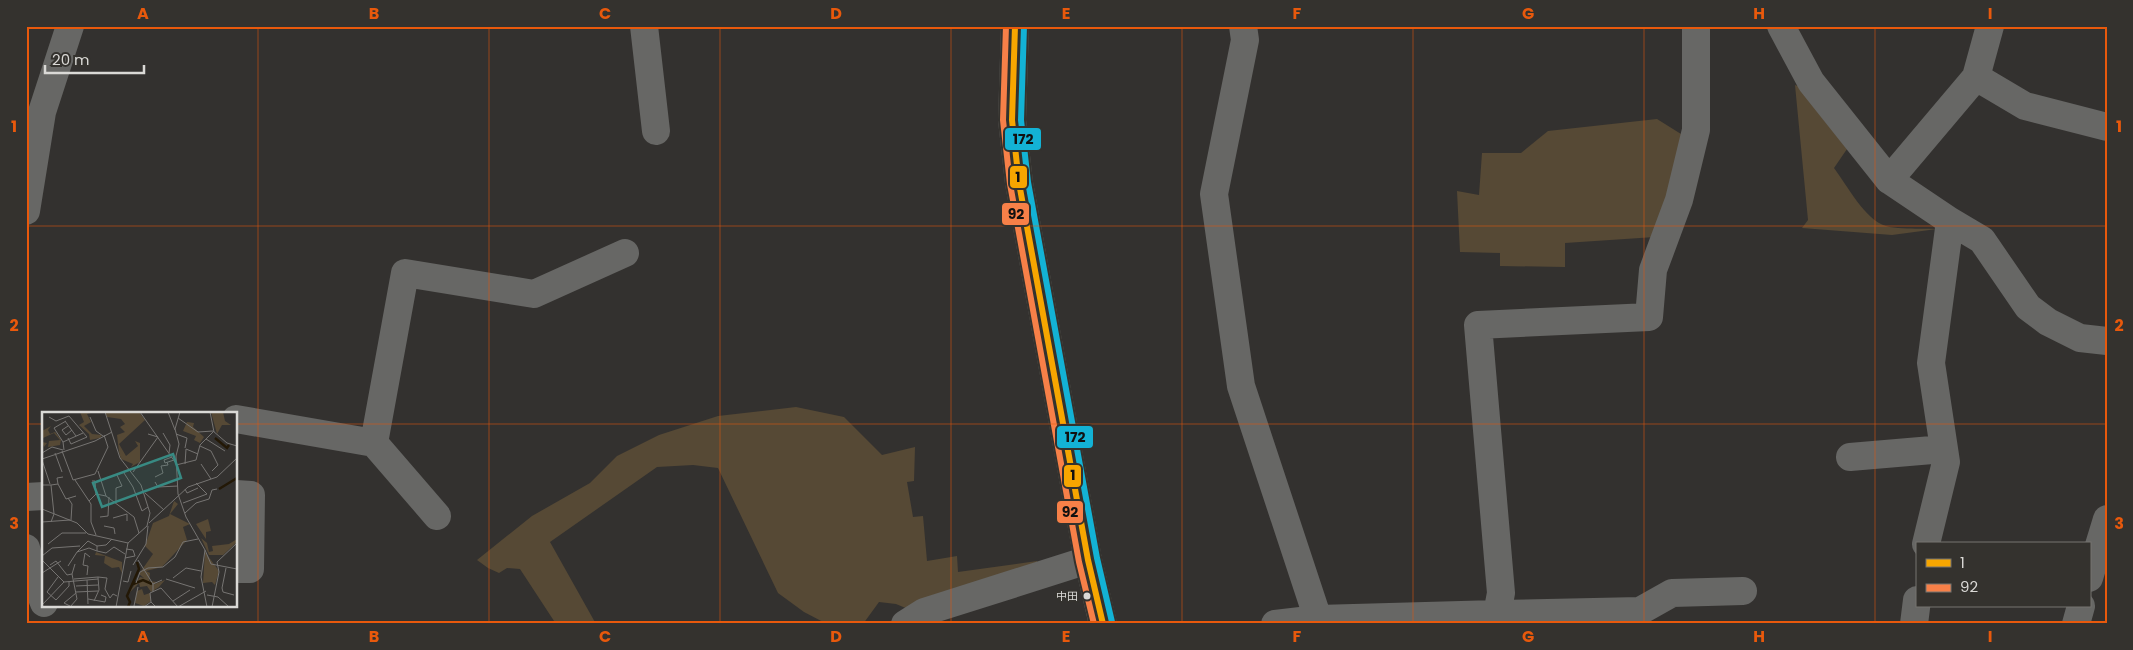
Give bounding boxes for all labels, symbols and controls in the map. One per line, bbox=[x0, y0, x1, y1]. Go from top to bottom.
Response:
text: A bbox=[137, 2, 149, 25]
text: B bbox=[369, 2, 379, 25]
text: C bbox=[599, 2, 611, 25]
text: D bbox=[830, 2, 842, 25]
text: E bbox=[1062, 2, 1070, 25]
text: F bbox=[1293, 2, 1302, 25]
text: G bbox=[1522, 2, 1534, 25]
text: H bbox=[1753, 2, 1765, 25]
text: I bbox=[1988, 2, 1992, 25]
scale bar bbox=[45, 42, 144, 74]
text: 20 m bbox=[52, 49, 90, 70]
text: 1 bbox=[11, 115, 17, 138]
text: 1 bbox=[2116, 115, 2122, 138]
line badge: 172 bbox=[1004, 127, 1042, 151]
text: 172 bbox=[1013, 129, 1033, 149]
line badge: 1 bbox=[1009, 165, 1028, 189]
text: 1 bbox=[1015, 167, 1021, 187]
line badge: 92 bbox=[1001, 202, 1030, 226]
text: 92 bbox=[1008, 204, 1024, 224]
text: 2 bbox=[9, 314, 19, 337]
text: 2 bbox=[2114, 314, 2124, 337]
inset map bbox=[42, 412, 238, 608]
line badge: 172 bbox=[1056, 425, 1094, 449]
text: 172 bbox=[1065, 427, 1085, 447]
line badge: 1 bbox=[1063, 464, 1082, 488]
text: 1 bbox=[1070, 465, 1076, 485]
line badge: 92 bbox=[1056, 500, 1084, 524]
text: 92 bbox=[1062, 502, 1078, 522]
text: 3 bbox=[9, 512, 19, 535]
text: 3 bbox=[2114, 512, 2124, 535]
legend bbox=[1916, 542, 2090, 608]
text: 1 bbox=[1960, 552, 1965, 573]
text: 92 bbox=[1960, 576, 1978, 597]
place label: 中田 bbox=[1056, 588, 1078, 604]
marker: 中田 bbox=[1082, 591, 1092, 601]
text: A bbox=[137, 625, 149, 648]
text: B bbox=[369, 625, 379, 648]
text: C bbox=[599, 625, 611, 648]
text: D bbox=[830, 625, 842, 648]
text: E bbox=[1062, 625, 1070, 648]
text: F bbox=[1293, 625, 1302, 648]
text: G bbox=[1522, 625, 1534, 648]
text: H bbox=[1753, 625, 1765, 648]
text: I bbox=[1988, 625, 1992, 648]

